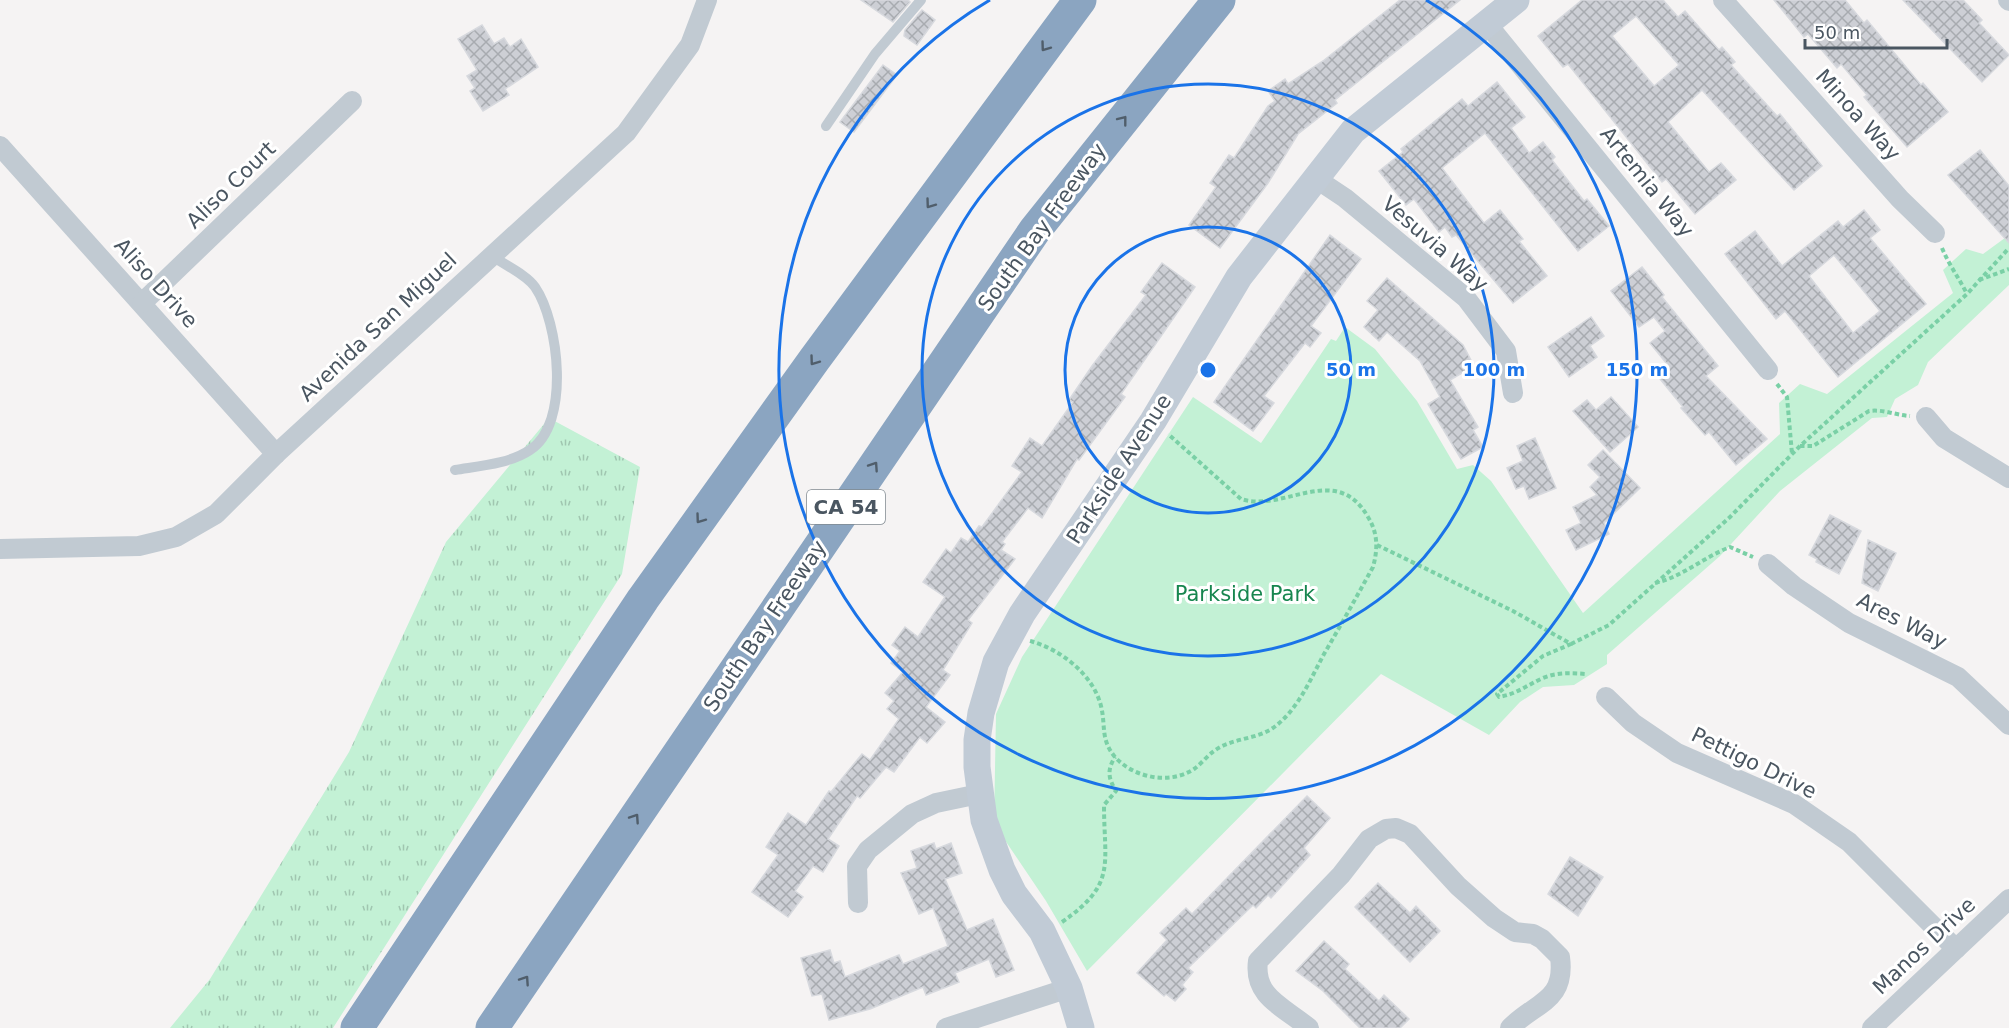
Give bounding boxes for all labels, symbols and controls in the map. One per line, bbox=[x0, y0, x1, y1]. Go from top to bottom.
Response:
scale bar bbox=[1805, 12, 1948, 50]
text: 50 m bbox=[1814, 22, 1860, 43]
one-way arrow bbox=[1042, 40, 1053, 51]
street label: Minoa Way bbox=[1811, 64, 1905, 166]
one-way arrow bbox=[1115, 116, 1126, 127]
street label: Artemia Way bbox=[1595, 122, 1699, 242]
street label: Aliso Court bbox=[182, 137, 280, 233]
street label: South Bay Freeway bbox=[973, 139, 1111, 315]
street label: Vesuvia Way bbox=[1377, 192, 1493, 296]
one-way arrow bbox=[926, 197, 937, 208]
street label: Aliso Drive bbox=[109, 233, 203, 333]
street label: Avenida San Miguel bbox=[294, 248, 462, 406]
one-way arrow bbox=[810, 354, 821, 365]
text: 50 m bbox=[1326, 359, 1376, 380]
text: 100 m bbox=[1463, 359, 1525, 380]
text: 150 m bbox=[1606, 359, 1668, 380]
centre of rings bbox=[1198, 360, 1218, 380]
street label: Parkside Avenue bbox=[1062, 390, 1176, 548]
one-way arrow bbox=[867, 462, 878, 473]
road number: CA 54 bbox=[807, 490, 885, 524]
one-way arrow bbox=[697, 513, 708, 524]
street label: South Bay Freeway bbox=[699, 536, 831, 716]
park label: Parkside Park bbox=[1175, 582, 1316, 606]
street label: Ares Way bbox=[1853, 588, 1951, 654]
street label: Pettigo Drive bbox=[1688, 722, 1820, 804]
one-way arrow bbox=[628, 814, 639, 825]
street label: Manos Drive bbox=[1868, 893, 1980, 999]
one-way arrow bbox=[518, 975, 529, 986]

